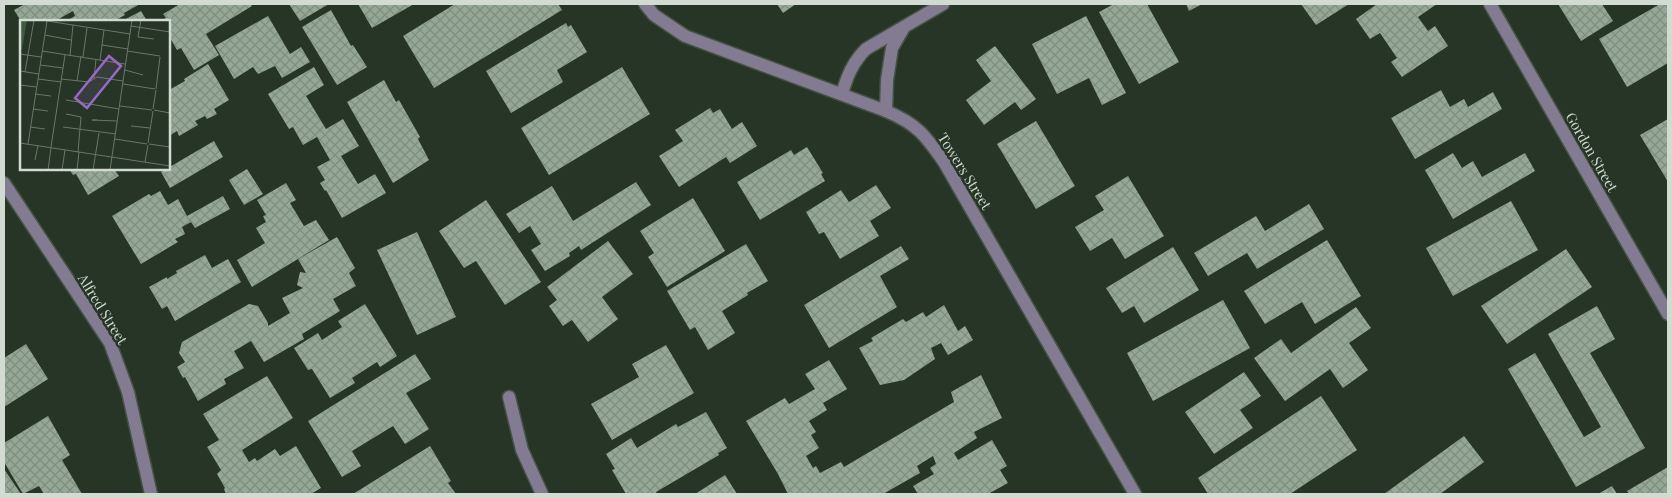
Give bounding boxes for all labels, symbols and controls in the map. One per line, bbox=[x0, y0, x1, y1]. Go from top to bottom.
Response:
inset map bbox=[20, 20, 170, 170]
street label: Gordon Street bbox=[1562, 109, 1623, 196]
street label: Towers Street bbox=[934, 129, 997, 214]
street label: Alfred Street bbox=[73, 269, 133, 349]

